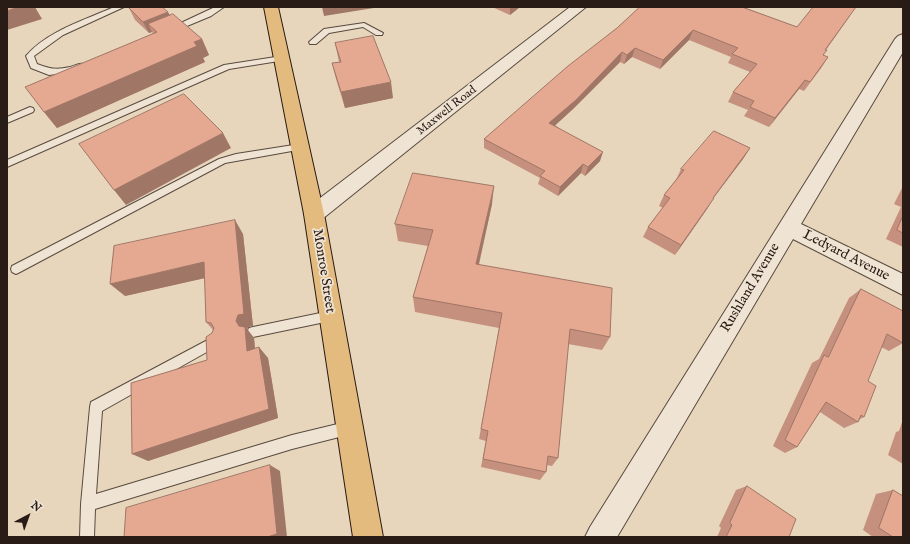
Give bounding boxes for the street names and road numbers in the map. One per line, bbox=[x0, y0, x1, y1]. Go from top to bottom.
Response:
street label: Maxwell Road bbox=[414, 83, 480, 139]
street label: Ledyard Avenue bbox=[800, 227, 892, 285]
street label: Monroe Street bbox=[308, 228, 338, 314]
street label: Rushland Avenue bbox=[718, 240, 784, 336]

